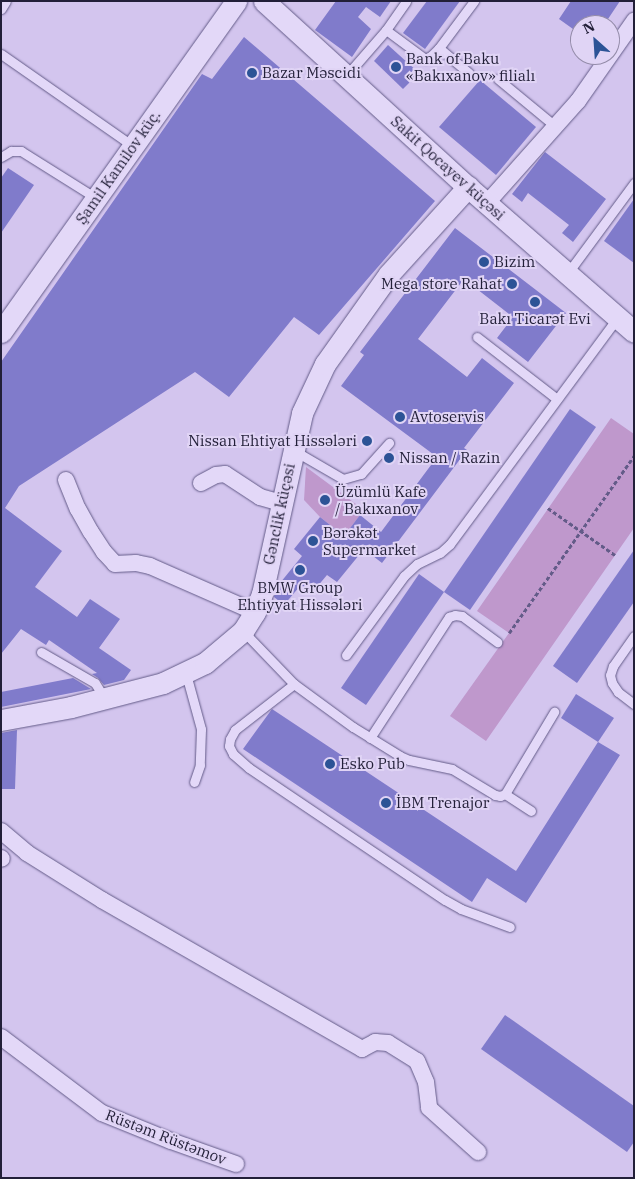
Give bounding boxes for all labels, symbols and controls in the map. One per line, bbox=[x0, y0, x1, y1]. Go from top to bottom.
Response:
north arrow bbox=[570, 15, 620, 65]
text: N bbox=[580, 17, 598, 38]
place label: Bank of Baku «Bakıxanov» filialı bbox=[406, 49, 535, 84]
marker: Bank of Baku «Bakıxanov» filialı bbox=[390, 61, 402, 73]
place label: Bazar Məscidi bbox=[262, 64, 361, 82]
marker: Bazar Məscidi bbox=[246, 67, 258, 79]
street label: Şamil Kamilov küç. bbox=[72, 106, 164, 228]
street label: Sakit Qocayev küçəsi bbox=[387, 112, 509, 224]
place label: Bizim bbox=[494, 253, 535, 271]
marker: Bizim bbox=[478, 256, 490, 268]
place label: Mega store Rahat bbox=[381, 275, 502, 293]
marker: Mega store Rahat bbox=[506, 278, 518, 290]
marker: Bakı Ticarət Evi bbox=[529, 296, 541, 308]
place label: Bakı Ticarət Evi bbox=[479, 310, 591, 328]
place label: Avtoservis bbox=[410, 408, 484, 426]
marker: Avtoservis bbox=[394, 411, 406, 423]
place label: Nissan Ehtiyat Hissələri bbox=[188, 432, 357, 450]
marker: Nissan Ehtiyat Hissələri bbox=[361, 435, 373, 447]
place label: Nissan / Razin bbox=[399, 449, 500, 467]
marker: Nissan / Razin bbox=[383, 452, 395, 464]
street label: Gənclik küçəsi bbox=[259, 462, 299, 566]
place label: Üzümlü Kafe / Bakıxanov bbox=[335, 482, 426, 517]
marker: Üzümlü Kafe / Bakıxanov bbox=[319, 494, 331, 506]
place label: Bərəkət Supermarket bbox=[323, 523, 416, 558]
marker: Bərəkət Supermarket bbox=[307, 535, 319, 547]
marker: BMW Group Ehtiyyat Hissələri bbox=[294, 564, 306, 576]
place label: BMW Group Ehtiyyat Hissələri bbox=[237, 578, 363, 613]
place label: Esko Pub bbox=[340, 755, 405, 773]
marker: Esko Pub bbox=[324, 758, 336, 770]
place label: İBM Trenajor bbox=[396, 794, 489, 812]
marker: İBM Trenajor bbox=[380, 797, 392, 809]
street label: Rüstəm Rüstəmov bbox=[103, 1106, 229, 1168]

